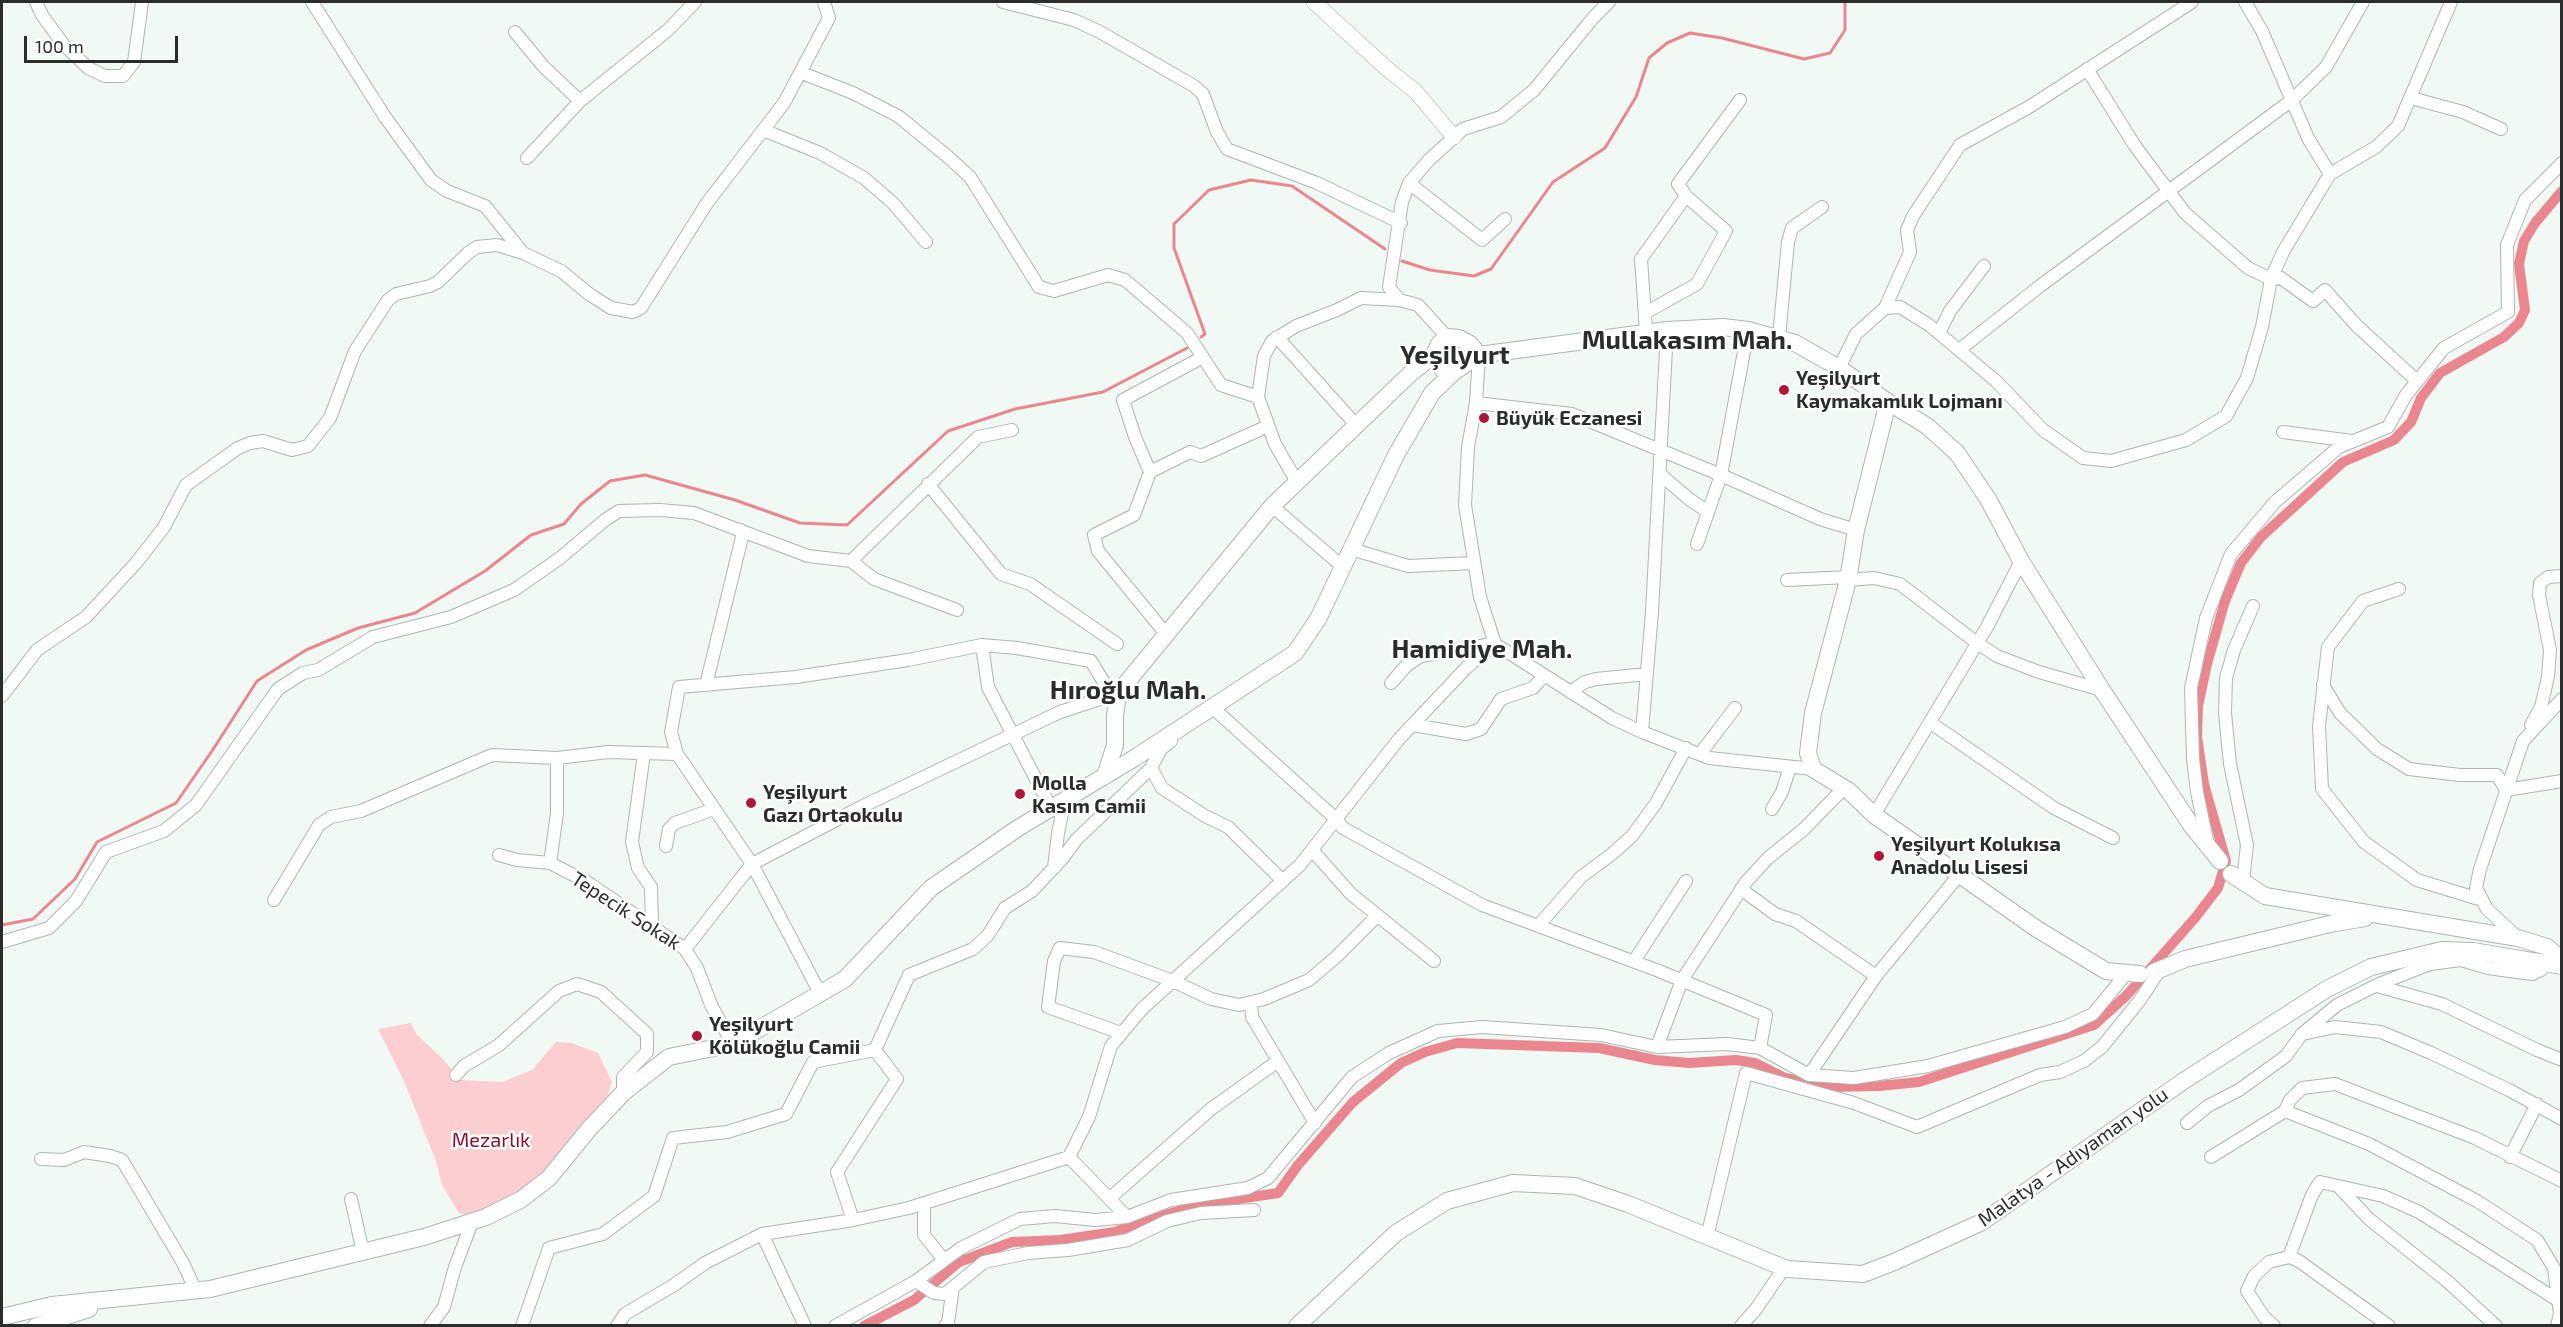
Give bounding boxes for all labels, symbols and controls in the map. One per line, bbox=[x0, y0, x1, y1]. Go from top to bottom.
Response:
scale bar bbox=[27, 24, 182, 62]
text: 100 m bbox=[35, 35, 84, 57]
district label: Mullakasım Mah. bbox=[1582, 324, 1792, 356]
district label: Yeşilyurt bbox=[1400, 339, 1510, 371]
place label: Yeşilyurt Kaymakamlık Lojmanı bbox=[1796, 366, 2003, 413]
marker: Yeşilyurt Kaymakamlık Lojmanı bbox=[1777, 383, 1791, 397]
place label: Büyük Eczanesi bbox=[1496, 406, 1642, 430]
marker: Büyük Eczanesi bbox=[1477, 411, 1491, 425]
district label: Hamidiye Mah. bbox=[1392, 633, 1572, 665]
district label: Hıroğlu Mah. bbox=[1050, 674, 1206, 706]
place label: Molla Kasım Camii bbox=[1032, 771, 1146, 818]
place label: Yeşilyurt Gazı Ortaokulu bbox=[763, 780, 903, 827]
marker: Molla Kasım Camii bbox=[1013, 787, 1027, 801]
marker: Yeşilyurt Gazı Ortaokulu bbox=[744, 796, 758, 810]
place label: Yeşilyurt Kolukısa Anadolu Lisesi bbox=[1891, 832, 2061, 879]
marker: Yeşilyurt Kolukısa Anadolu Lisesi bbox=[1872, 849, 1886, 863]
street label: Tepecik Sokak bbox=[567, 867, 685, 955]
place label: Yeşilyurt Kölükoğlu Camii bbox=[709, 1012, 860, 1059]
marker: Yeşilyurt Kölükoğlu Camii bbox=[690, 1029, 704, 1043]
street label: Malatya - Adıyaman yolu bbox=[1973, 1082, 2173, 1232]
park label: Mezarlık bbox=[452, 1128, 530, 1152]

